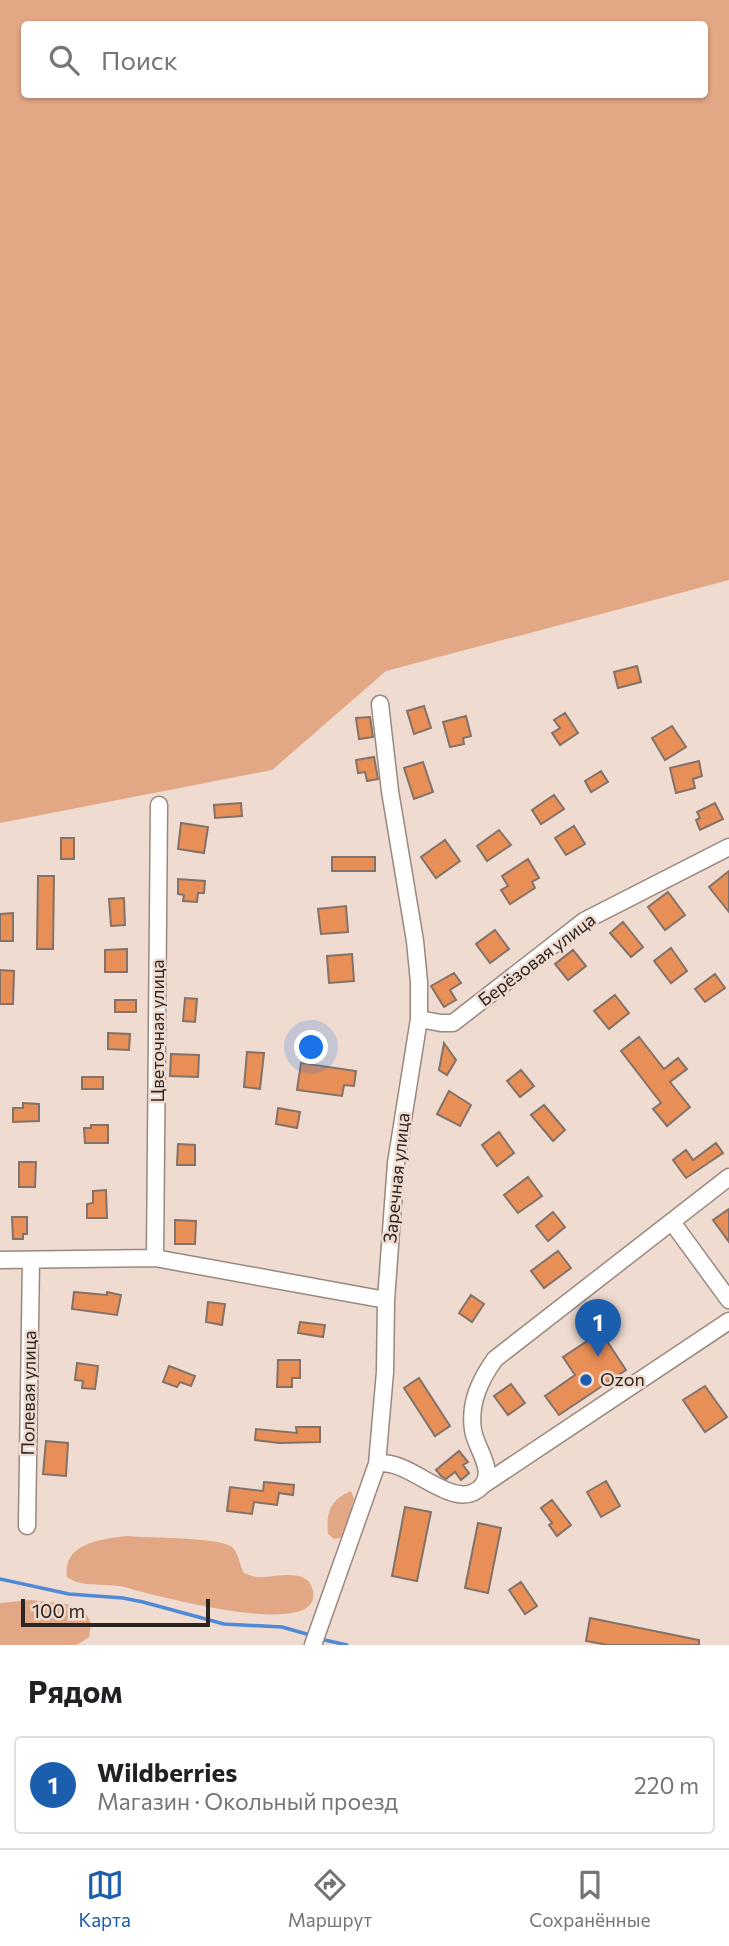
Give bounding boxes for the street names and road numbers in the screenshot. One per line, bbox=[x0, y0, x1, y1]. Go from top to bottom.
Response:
street label: Берёзовая улица bbox=[473, 908, 599, 1010]
street label: Цветочная улица bbox=[146, 959, 168, 1103]
street label: Заречная улица bbox=[378, 1112, 414, 1244]
street label: Полевая улица bbox=[16, 1330, 40, 1456]

